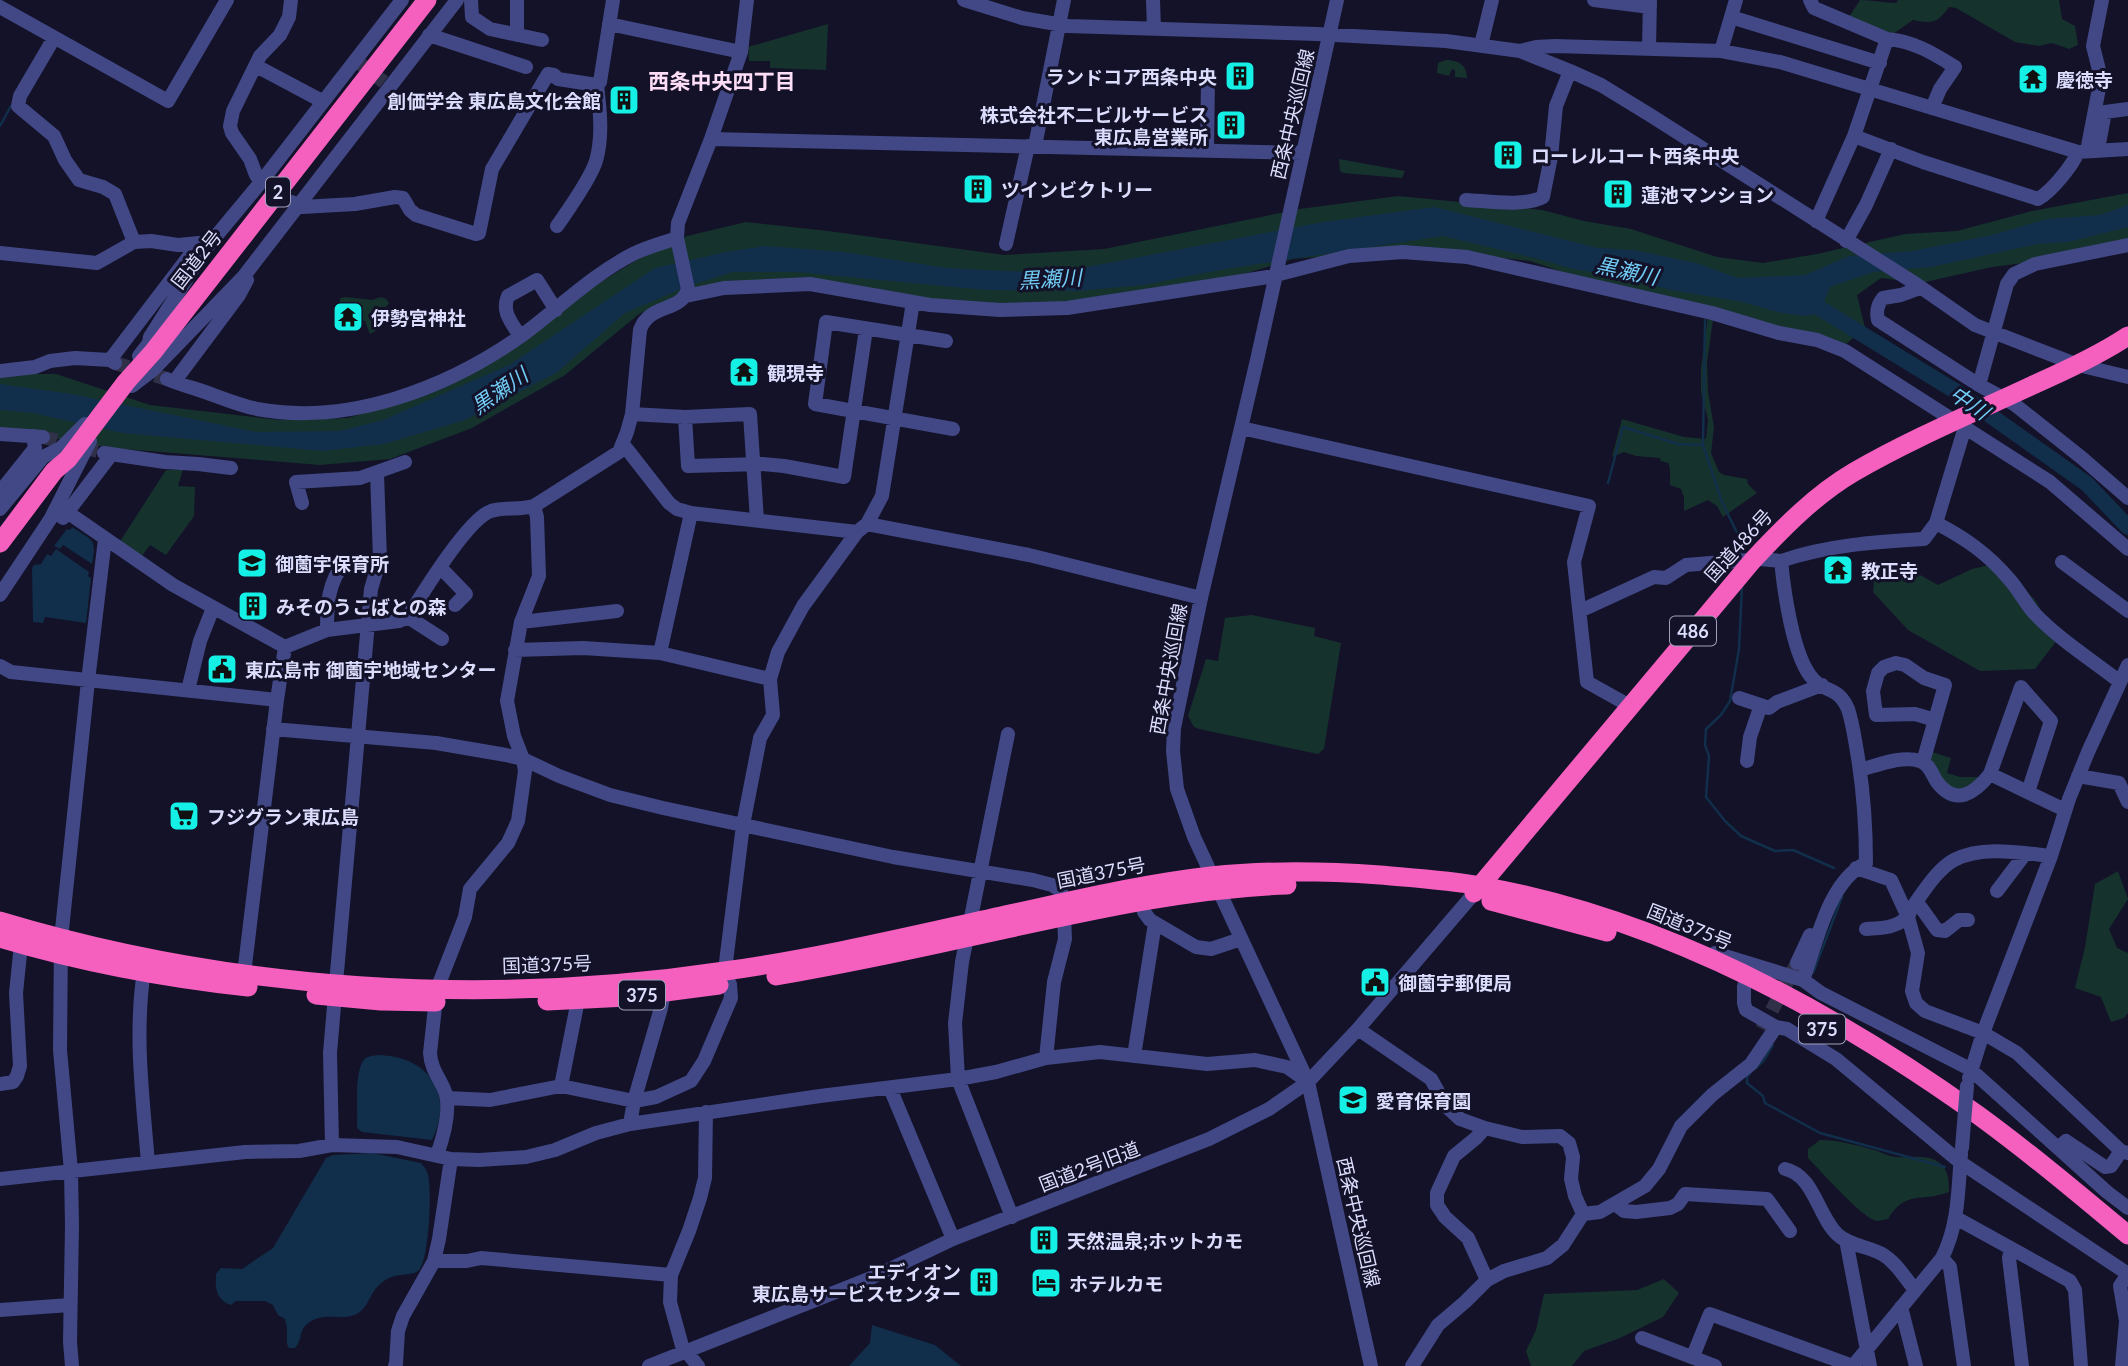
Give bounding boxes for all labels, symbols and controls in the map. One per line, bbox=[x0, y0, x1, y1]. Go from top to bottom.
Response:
street label: 西条中央巡回線 bbox=[1266, 47, 1318, 181]
building icon: ランドコア西条中央 bbox=[1223, 59, 1257, 93]
temple icon: 慶徳寺 bbox=[2016, 62, 2050, 96]
place label: ランドコア西条中央 bbox=[1046, 65, 1217, 88]
district label: 西条中央四丁目 bbox=[649, 68, 796, 93]
place label: 慶徳寺 bbox=[2056, 68, 2113, 91]
building icon: 創価学会 東広島文化会館 bbox=[607, 83, 641, 117]
place label: 創価学会 東広島文化会館 bbox=[387, 89, 601, 112]
place label: 株式会社不二ビルサービス 東広島営業所 bbox=[980, 103, 1208, 148]
building icon: 株式会社不二ビルサービス 東広島営業所 bbox=[1214, 108, 1248, 142]
building icon: ローレルコート西条中央 bbox=[1491, 138, 1525, 172]
place label: ローレルコート西条中央 bbox=[1531, 144, 1740, 167]
building icon: ツインビクトリー bbox=[961, 172, 995, 206]
road number: 2 bbox=[266, 177, 290, 206]
building icon: 蓮池マンション bbox=[1601, 177, 1635, 211]
place label: ツインビクトリー bbox=[1001, 178, 1153, 201]
place label: 蓮池マンション bbox=[1641, 183, 1774, 206]
street label: 国道2号 bbox=[166, 225, 226, 293]
water label: 黒瀬川 bbox=[1594, 251, 1662, 289]
water label: 黒瀬川 bbox=[1018, 264, 1084, 292]
temple icon: 伊勢宮神社 bbox=[331, 300, 365, 334]
place label: 伊勢宮神社 bbox=[371, 306, 466, 329]
temple icon: 観現寺 bbox=[727, 355, 761, 389]
water label: 黒瀬川 bbox=[466, 361, 534, 418]
place label: 観現寺 bbox=[767, 361, 824, 384]
water label: 中川 bbox=[1946, 380, 1996, 425]
street label: 国道486号 bbox=[1699, 504, 1777, 586]
school or university icon: 御薗宇保育所 bbox=[235, 546, 269, 580]
place label: 御薗宇保育所 bbox=[275, 552, 389, 575]
temple icon: 教正寺 bbox=[1821, 553, 1855, 587]
place label: 教正寺 bbox=[1861, 559, 1918, 582]
building icon: みそのうこばとの森 bbox=[236, 589, 270, 623]
place label: みそのうこばとの森 bbox=[276, 595, 447, 618]
street label: 西条中央巡回線 bbox=[1145, 602, 1191, 736]
road number: 486 bbox=[1670, 616, 1716, 646]
public building icon: 東広島市 御薗宇地域センター bbox=[205, 652, 239, 686]
place label: 東広島市 御薗宇地域センター bbox=[245, 658, 497, 681]
supermarket icon: フジグラン東広島 bbox=[167, 799, 201, 833]
place label: フジグラン東広島 bbox=[207, 805, 359, 828]
street label: 国道375号 bbox=[1055, 852, 1147, 892]
street label: 国道375号 bbox=[1644, 898, 1736, 954]
street label: 国道375号 bbox=[502, 951, 592, 977]
public building icon: 御薗宇郵便局 bbox=[1358, 965, 1392, 999]
place label: 御薗宇郵便局 bbox=[1398, 971, 1512, 994]
road number: 375 bbox=[619, 980, 665, 1010]
road number: 375 bbox=[1799, 1014, 1845, 1044]
school or university icon: 愛育保育園 bbox=[1336, 1083, 1370, 1117]
place label: 愛育保育園 bbox=[1376, 1089, 1471, 1112]
street label: 国道2号旧道 bbox=[1035, 1136, 1143, 1196]
street label: 西条中央巡回線 bbox=[1333, 1155, 1385, 1289]
building icon: 天然温泉;ホットカモ bbox=[1027, 1223, 1061, 1257]
place label: 天然温泉;ホットカモ bbox=[1067, 1229, 1243, 1252]
place label: エディオン 東広島サービスセンター bbox=[752, 1260, 961, 1305]
building icon: エディオン 東広島サービスセンター bbox=[967, 1265, 1001, 1299]
hotel icon: ホテルカモ bbox=[1029, 1266, 1063, 1300]
place label: ホテルカモ bbox=[1069, 1272, 1163, 1295]

